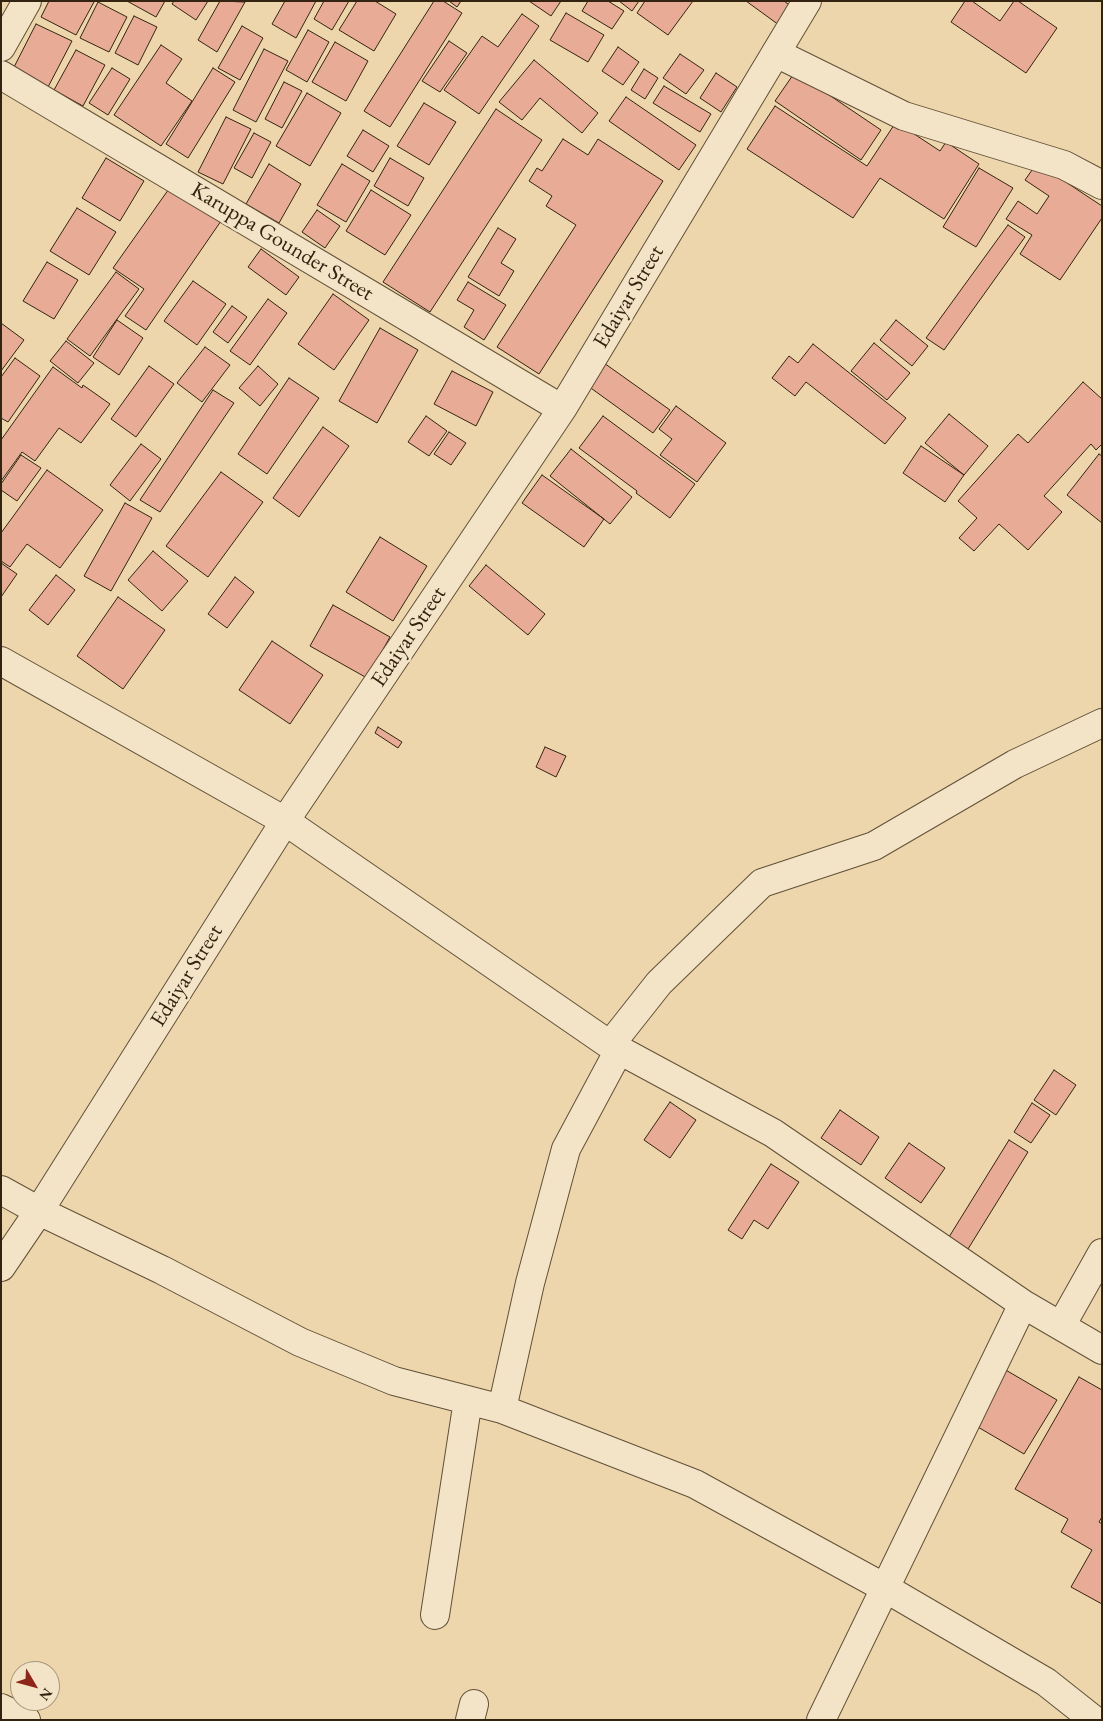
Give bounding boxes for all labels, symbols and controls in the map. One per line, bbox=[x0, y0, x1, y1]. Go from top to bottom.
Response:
street label: Karuppa Gounder Street bbox=[186, 177, 378, 307]
street label: Edaiyar Street bbox=[588, 241, 670, 353]
street label: Edaiyar Street bbox=[366, 582, 452, 692]
street label: Edaiyar Street bbox=[145, 920, 229, 1032]
north arrow bbox=[10, 1661, 60, 1711]
text: N bbox=[36, 1684, 57, 1704]

